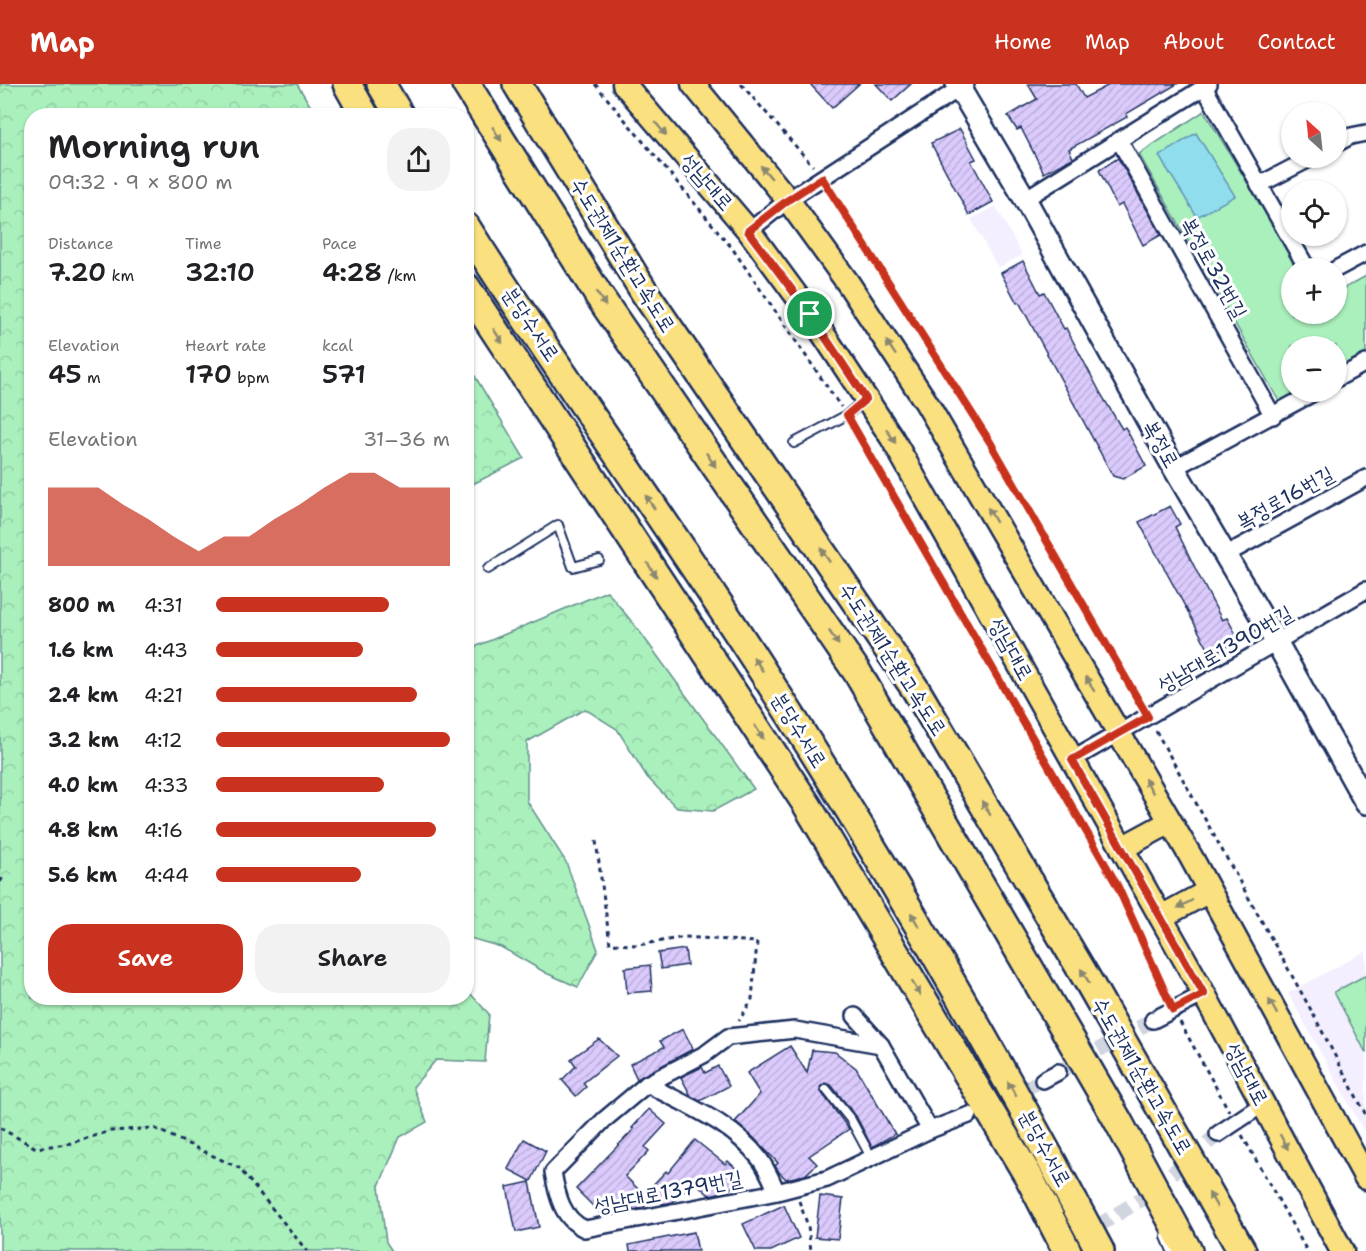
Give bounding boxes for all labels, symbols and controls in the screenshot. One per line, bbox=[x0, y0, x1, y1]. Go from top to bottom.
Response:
text: Map bbox=[30, 23, 95, 61]
text: Home bbox=[994, 28, 1052, 56]
text: Map bbox=[1085, 28, 1130, 56]
text: About bbox=[1163, 28, 1224, 56]
text: Contact bbox=[1257, 28, 1336, 56]
north arrow bbox=[1281, 102, 1347, 168]
map controls bbox=[1281, 102, 1347, 402]
one-way arrow bbox=[654, 121, 667, 136]
text: Morning run bbox=[48, 124, 260, 169]
one-way arrow bbox=[492, 125, 503, 142]
button: share bbox=[387, 128, 450, 191]
street label: 성남대로 bbox=[674, 147, 740, 217]
one-way arrow bbox=[760, 165, 773, 180]
text: 09:32 · 9 × 800 m bbox=[48, 169, 233, 195]
street label: 수도권제1순환고속도로 bbox=[564, 172, 682, 338]
button: locate bbox=[1281, 180, 1347, 246]
street label: 복정로32번길 bbox=[1174, 212, 1254, 324]
text: Distance bbox=[48, 233, 114, 254]
text: Time bbox=[185, 233, 222, 254]
text: Pace bbox=[322, 233, 357, 254]
text: 7.20 bbox=[48, 254, 106, 289]
text: 32:10 bbox=[185, 254, 255, 289]
text: 4:28 bbox=[322, 254, 382, 289]
button: + bbox=[1281, 258, 1347, 324]
text: km bbox=[106, 265, 134, 286]
text: /km bbox=[382, 265, 416, 286]
street label: 분당수서로 bbox=[496, 281, 566, 367]
pin bbox=[784, 288, 835, 339]
one-way arrow bbox=[595, 290, 607, 306]
icon: arrive bbox=[793, 297, 826, 330]
one-way arrow bbox=[493, 328, 504, 345]
text: Elevation bbox=[48, 335, 120, 356]
text: Heart rate bbox=[185, 335, 267, 356]
text: kcal bbox=[322, 335, 353, 356]
button: − bbox=[1281, 336, 1347, 402]
one-way arrow bbox=[885, 341, 897, 357]
text: 45 bbox=[48, 356, 82, 391]
text: 170 bbox=[185, 356, 232, 391]
text: 571 bbox=[322, 356, 366, 391]
text: m bbox=[82, 367, 101, 388]
text: bpm bbox=[232, 367, 270, 388]
street label: 복정로 bbox=[1136, 415, 1186, 473]
text: Elevation bbox=[48, 426, 138, 452]
text: 31–36 m bbox=[363, 426, 450, 452]
one-way arrow bbox=[885, 428, 896, 444]
one-way arrow bbox=[705, 451, 717, 467]
street label: 복정로16번길 bbox=[1231, 460, 1339, 536]
one-way arrow bbox=[645, 494, 656, 510]
one-way arrow bbox=[987, 506, 997, 523]
one-way arrow bbox=[819, 548, 831, 564]
one-way arrow bbox=[646, 561, 657, 578]
street label: 수도권제1순환고속도로 bbox=[833, 577, 953, 741]
text: 800 m bbox=[48, 592, 115, 618]
text: 4:31 bbox=[144, 592, 183, 618]
street label: 성남대로1390번길 bbox=[1152, 599, 1298, 699]
street label: 성남대로 bbox=[982, 613, 1040, 685]
one-way arrow bbox=[828, 629, 839, 646]
text: 1.6 km bbox=[48, 637, 114, 663]
text: 4:43 bbox=[144, 637, 188, 663]
one-way arrow bbox=[753, 656, 764, 672]
one-way arrow bbox=[1084, 676, 1095, 692]
text: 2.4 km bbox=[48, 682, 118, 708]
text: 4:21 bbox=[144, 682, 183, 708]
street label: 분당수서로 bbox=[765, 687, 833, 773]
one-way arrow bbox=[753, 724, 765, 740]
text: 3.2 km bbox=[48, 727, 119, 753]
text: 4:12 bbox=[144, 727, 183, 753]
text: 4.0 km bbox=[48, 772, 118, 798]
text: 4:33 bbox=[144, 772, 188, 798]
one-way arrow bbox=[1144, 777, 1154, 794]
one-way arrow bbox=[981, 800, 991, 817]
text: 4.8 km bbox=[48, 817, 118, 843]
text: 4:16 bbox=[144, 817, 183, 843]
text: 5.6 km bbox=[48, 862, 117, 888]
text: 4:44 bbox=[144, 862, 189, 888]
one-way arrow bbox=[1176, 899, 1193, 909]
one-way arrow bbox=[909, 912, 920, 928]
button: Save bbox=[48, 924, 243, 993]
button: Share bbox=[255, 924, 450, 993]
one-way arrow bbox=[1080, 967, 1090, 984]
one-way arrow bbox=[911, 980, 922, 996]
street label: 수도권제1순환고속도로 bbox=[1085, 992, 1199, 1160]
one-way arrow bbox=[1268, 998, 1278, 1015]
street label: 성남대로 bbox=[1219, 1038, 1275, 1110]
one-way arrow bbox=[1007, 1080, 1017, 1097]
street label: 분당수서로 bbox=[1012, 1104, 1078, 1192]
one-way arrow bbox=[1279, 1134, 1289, 1151]
street label: 성남대로1379번길 bbox=[591, 1164, 745, 1220]
one-way arrow bbox=[1208, 1191, 1218, 1208]

